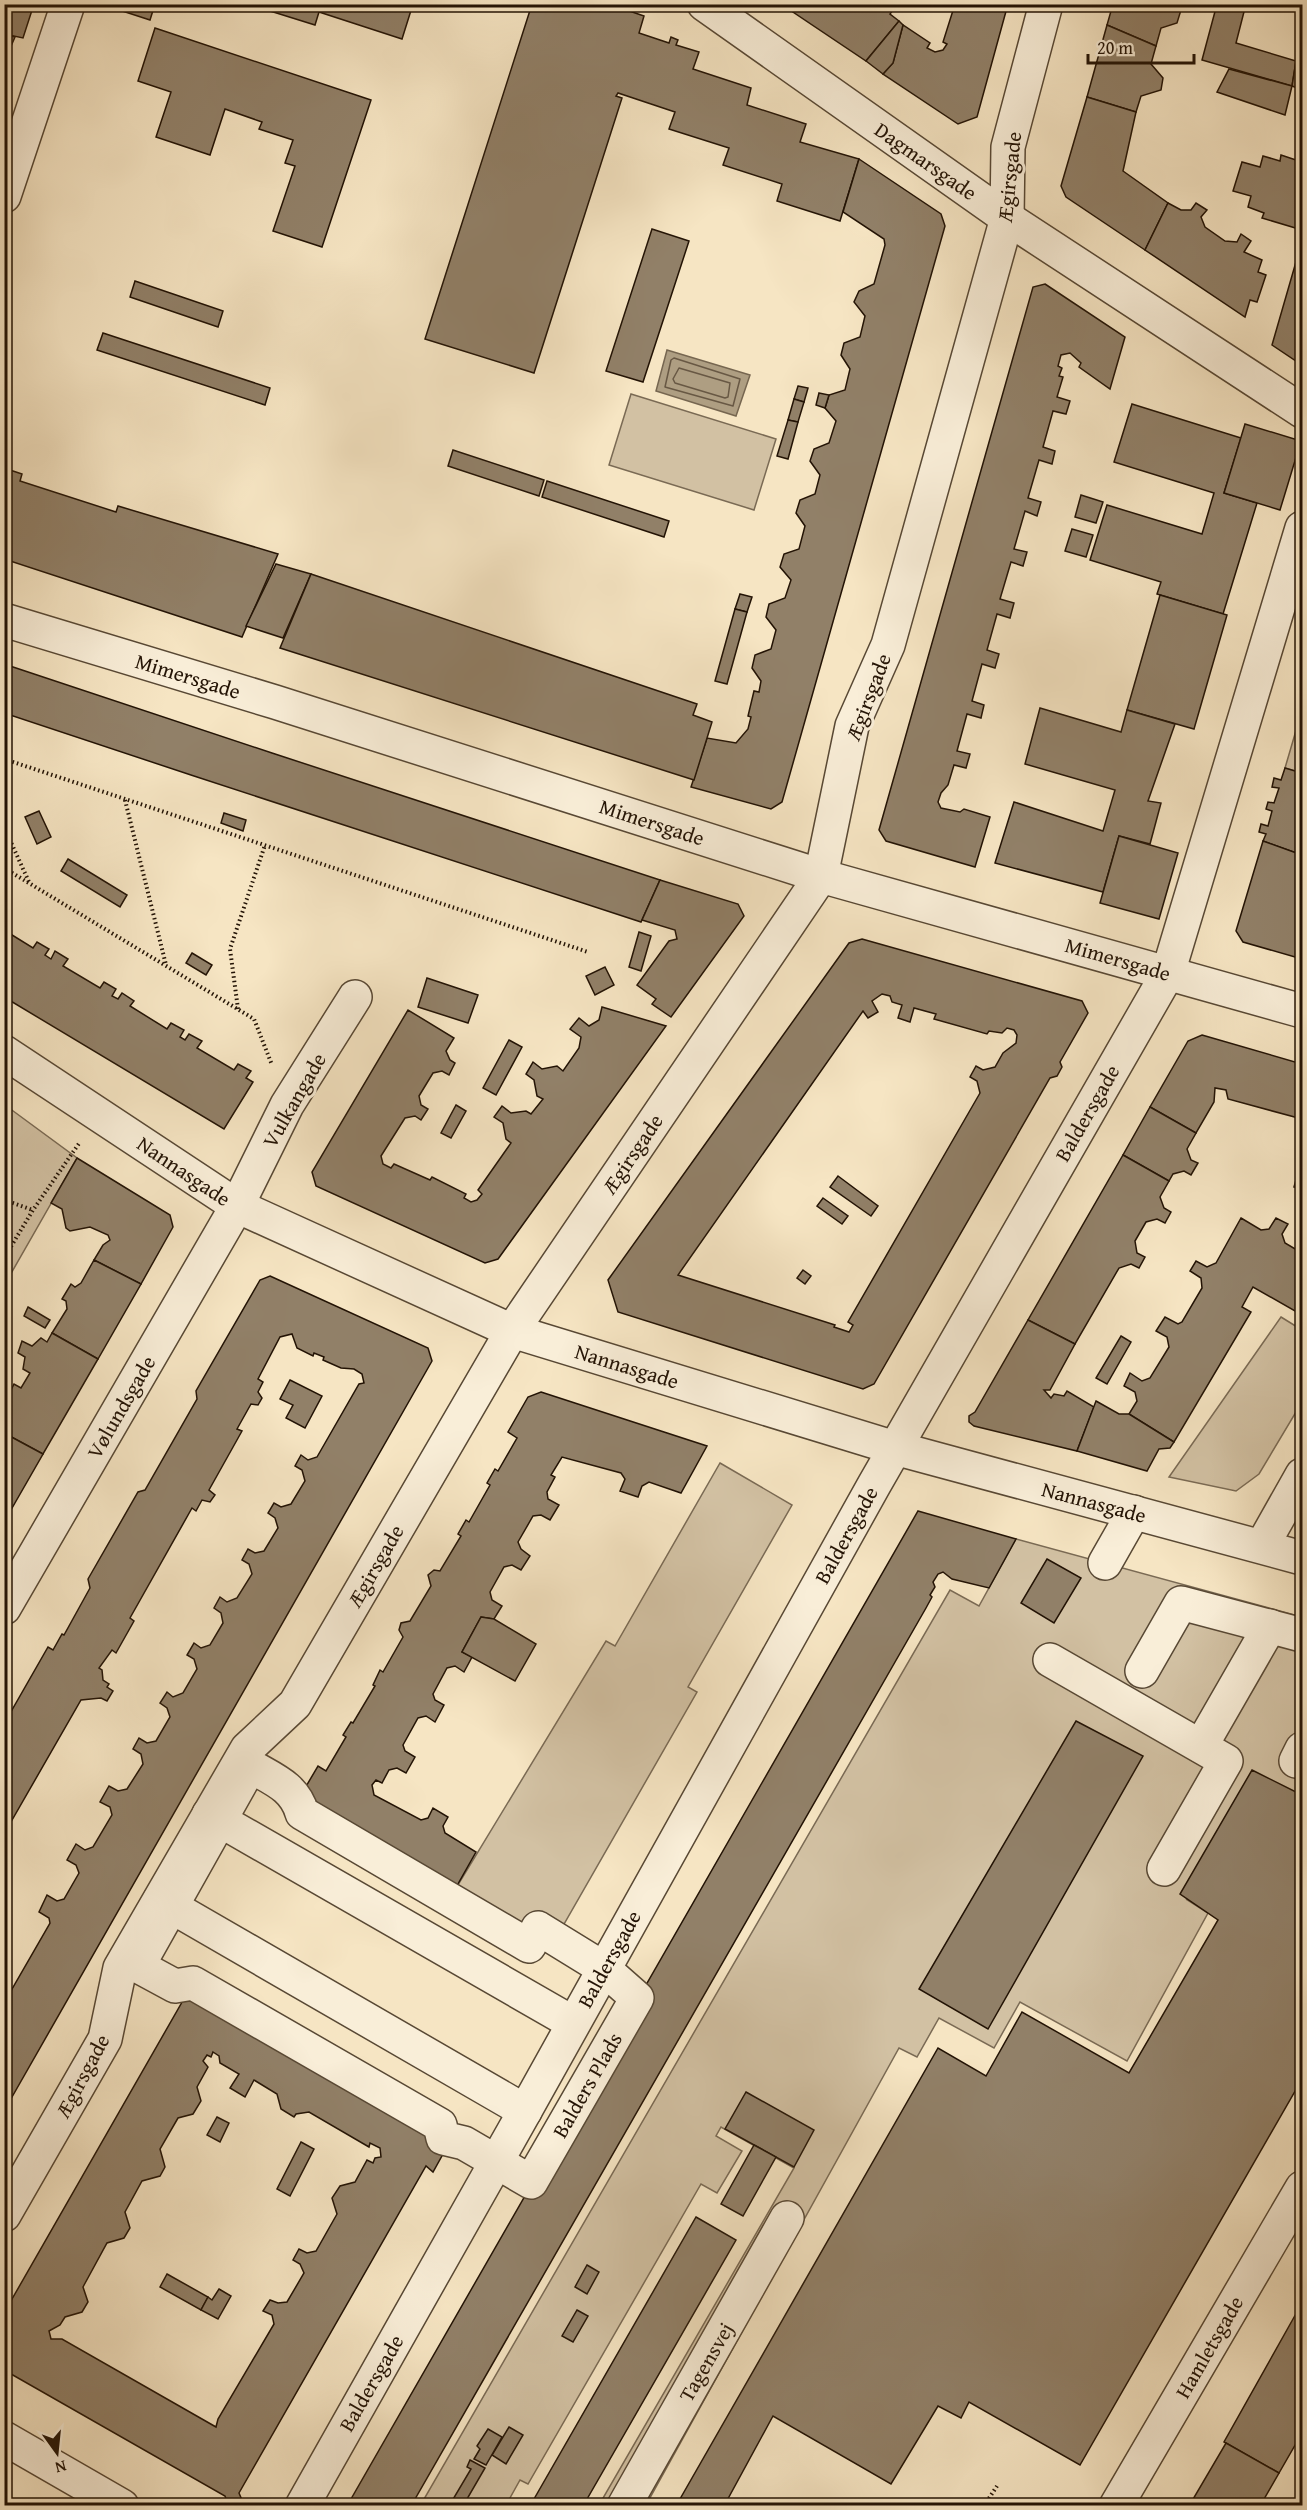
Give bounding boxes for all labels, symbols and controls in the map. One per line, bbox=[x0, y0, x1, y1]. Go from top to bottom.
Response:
scale bar bbox=[1088, 27, 1194, 65]
text: 20 m bbox=[1097, 34, 1133, 61]
street label: Dagmarsgade bbox=[869, 114, 984, 208]
street label: Ægirsgade bbox=[989, 130, 1029, 224]
street label: Mimersgade bbox=[132, 645, 245, 707]
street label: Ægirsgade bbox=[837, 649, 899, 745]
street label: Mimersgade bbox=[596, 790, 709, 854]
street label: Mimersgade bbox=[1062, 929, 1175, 989]
street label: Vulkangade bbox=[254, 1047, 334, 1153]
street label: Baldersgade bbox=[1047, 1059, 1127, 1167]
street label: Ægirsgade bbox=[594, 1107, 670, 1201]
street label: Nannasgade bbox=[131, 1128, 237, 1214]
street label: Nannasgade bbox=[571, 1336, 683, 1396]
street label: Vølundsgade bbox=[79, 1350, 163, 1464]
street label: Nannasgade bbox=[1038, 1473, 1150, 1531]
street label: Baldersgade bbox=[806, 1480, 886, 1589]
street label: Ægirsgade bbox=[339, 1519, 411, 1613]
street label: Baldersgade bbox=[569, 1904, 649, 2013]
street label: Balders Plads bbox=[544, 2027, 630, 2143]
street label: Ægirsgade bbox=[47, 2028, 117, 2124]
street label: Hamletsgade bbox=[1167, 2290, 1251, 2404]
street label: Tagensvej bbox=[671, 2317, 741, 2407]
street label: Baldersgade bbox=[331, 2329, 411, 2437]
north arrow bbox=[27, 2423, 87, 2483]
text: N bbox=[52, 2455, 69, 2481]

